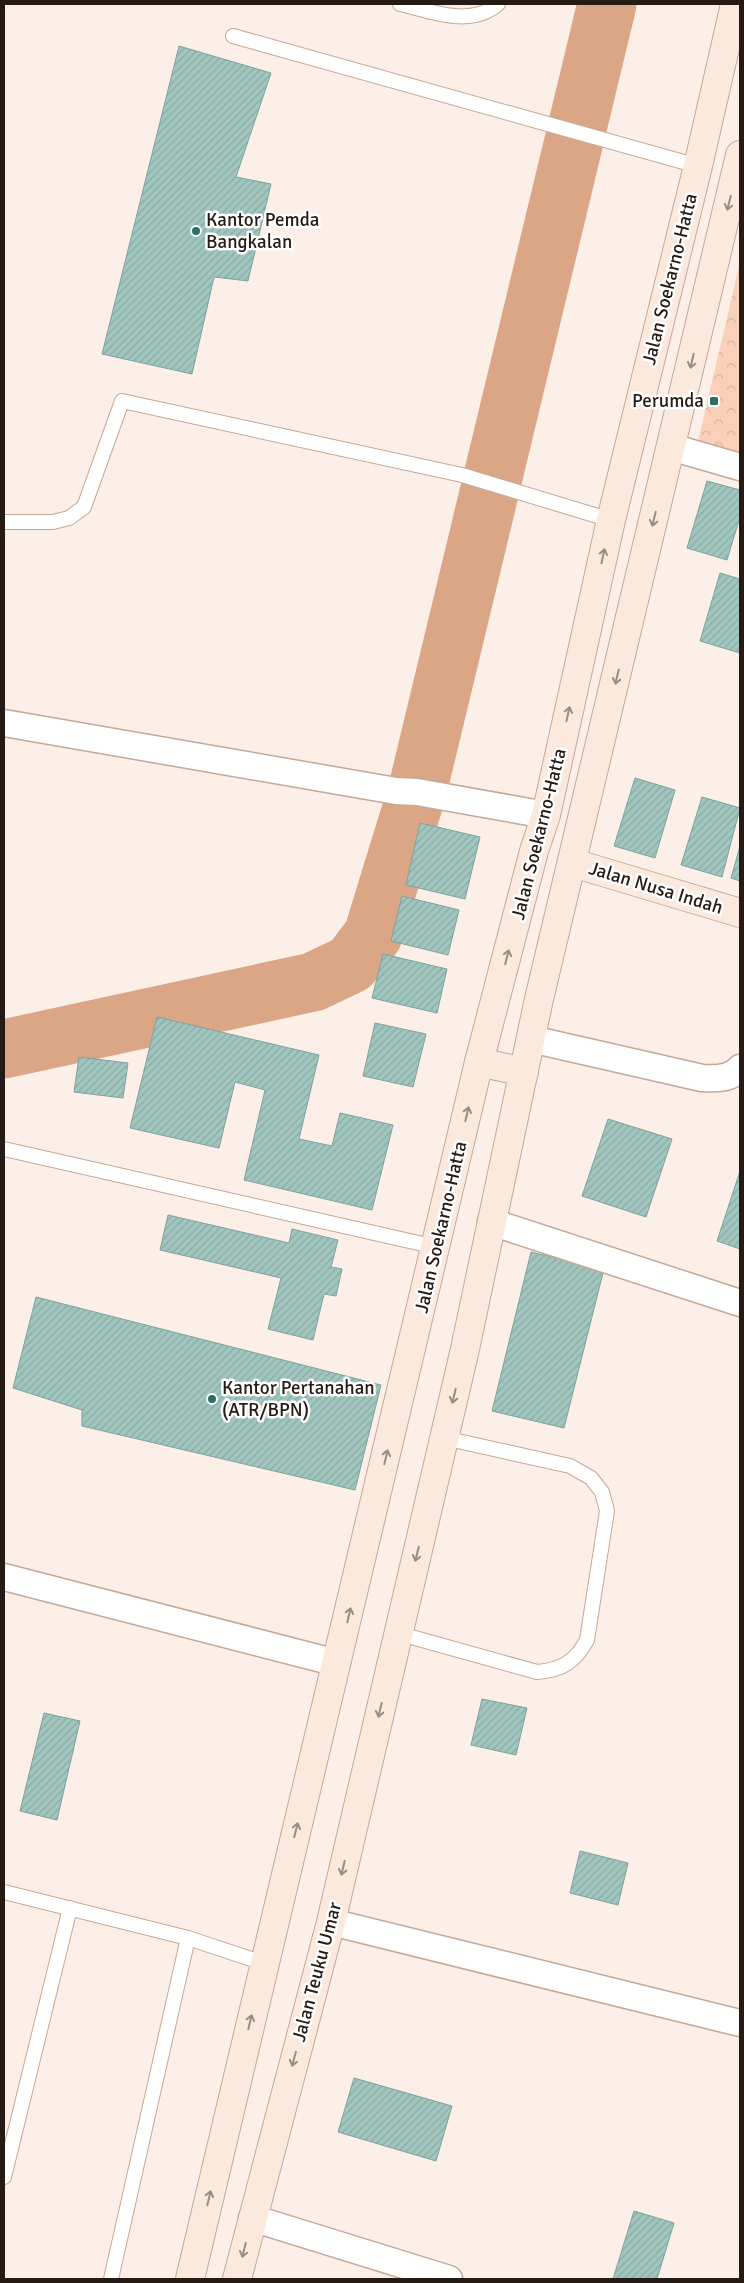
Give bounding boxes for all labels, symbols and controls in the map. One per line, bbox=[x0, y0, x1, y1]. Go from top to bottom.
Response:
street label: Jalan Soekarno-Hatta bbox=[637, 191, 703, 367]
one-way arrow bbox=[724, 194, 733, 210]
place label: Kantor Pemda Bangkalan bbox=[206, 208, 319, 254]
marker: Kantor Pemda Bangkalan bbox=[190, 225, 202, 237]
one-way arrow bbox=[687, 352, 696, 368]
place label: Perumda bbox=[632, 389, 704, 413]
marker: Perumda bbox=[708, 395, 720, 407]
one-way arrow bbox=[649, 510, 658, 526]
one-way arrow bbox=[599, 548, 608, 564]
one-way arrow bbox=[612, 669, 621, 685]
one-way arrow bbox=[564, 707, 573, 723]
street label: Jalan Soekarno-Hatta bbox=[506, 746, 572, 922]
street label: Jalan Nusa Indah bbox=[586, 856, 726, 920]
one-way arrow bbox=[503, 949, 513, 965]
one-way arrow bbox=[463, 1106, 472, 1122]
street label: Jalan Soekarno-Hatta bbox=[410, 1139, 472, 1315]
place label: Kantor Pertanahan (ATR/BPN) bbox=[222, 1376, 375, 1422]
one-way arrow bbox=[449, 1388, 458, 1404]
marker: Kantor Pertanahan (ATR/BPN) bbox=[206, 1393, 218, 1405]
one-way arrow bbox=[382, 1450, 391, 1466]
one-way arrow bbox=[412, 1546, 421, 1562]
one-way arrow bbox=[345, 1608, 354, 1624]
one-way arrow bbox=[375, 1701, 384, 1717]
one-way arrow bbox=[292, 1823, 301, 1839]
one-way arrow bbox=[338, 1860, 347, 1876]
street label: Jalan Teuku Umar bbox=[287, 1900, 347, 2044]
one-way arrow bbox=[246, 2015, 255, 2031]
one-way arrow bbox=[289, 2051, 299, 2067]
one-way arrow bbox=[205, 2190, 214, 2206]
one-way arrow bbox=[239, 2242, 248, 2258]

